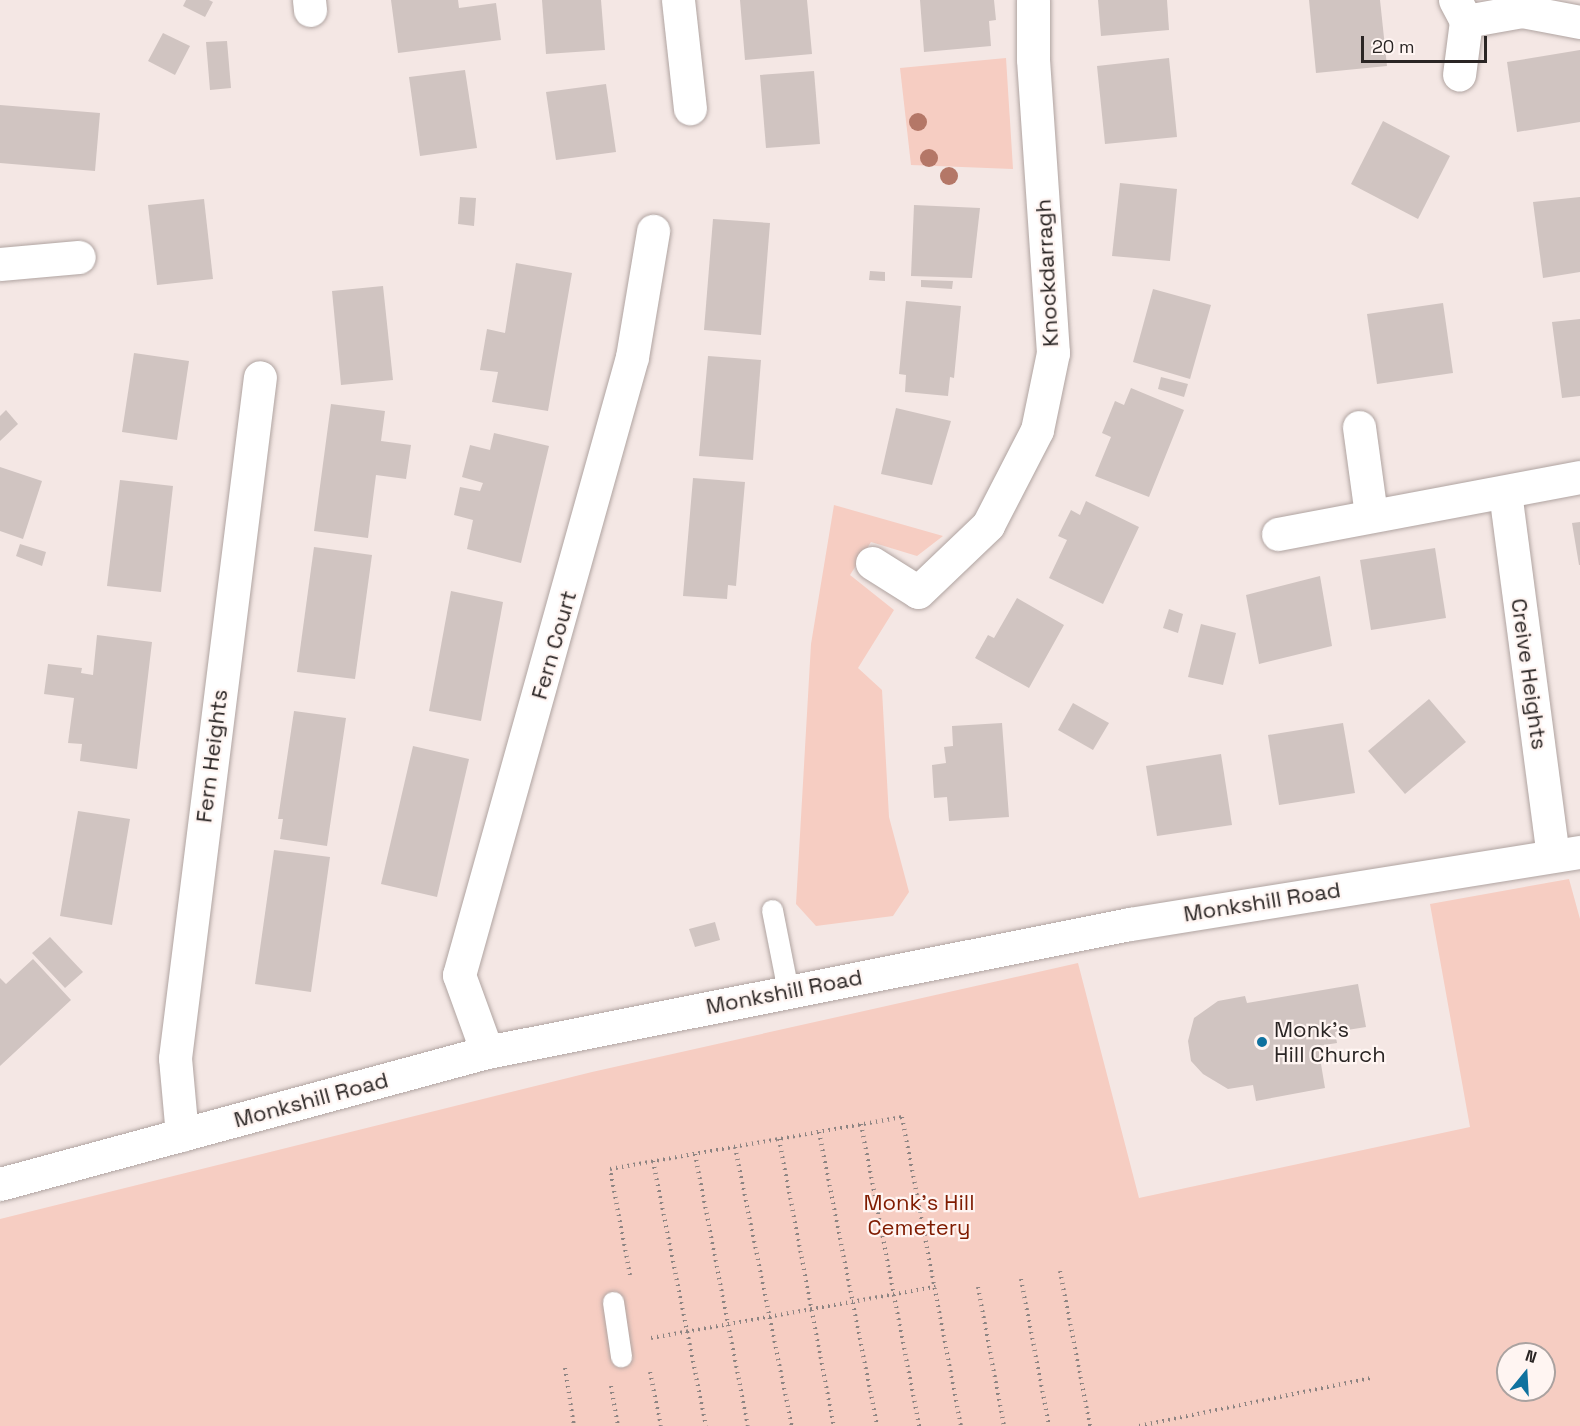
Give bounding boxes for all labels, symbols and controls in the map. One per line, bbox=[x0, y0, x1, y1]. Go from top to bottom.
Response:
scale bar bbox=[1364, 24, 1490, 62]
text: 20 m bbox=[1372, 35, 1415, 58]
street label: Knockdarragh bbox=[1030, 198, 1064, 348]
street label: Fern Court bbox=[526, 588, 582, 702]
street label: Creive Heights bbox=[1505, 597, 1553, 751]
street label: Fern Heights bbox=[191, 688, 233, 824]
street label: Monkshill Road bbox=[1182, 877, 1342, 927]
street label: Monkshill Road bbox=[704, 964, 864, 1020]
place label: Monk's Hill Church bbox=[1274, 1016, 1386, 1068]
marker: Monk's Hill Church bbox=[1255, 1035, 1269, 1049]
street label: Monkshill Road bbox=[231, 1067, 391, 1133]
park label: Monk's Hill Cemetery bbox=[863, 1189, 975, 1240]
north arrow bbox=[1496, 1342, 1556, 1402]
text: N bbox=[1523, 1345, 1539, 1368]

